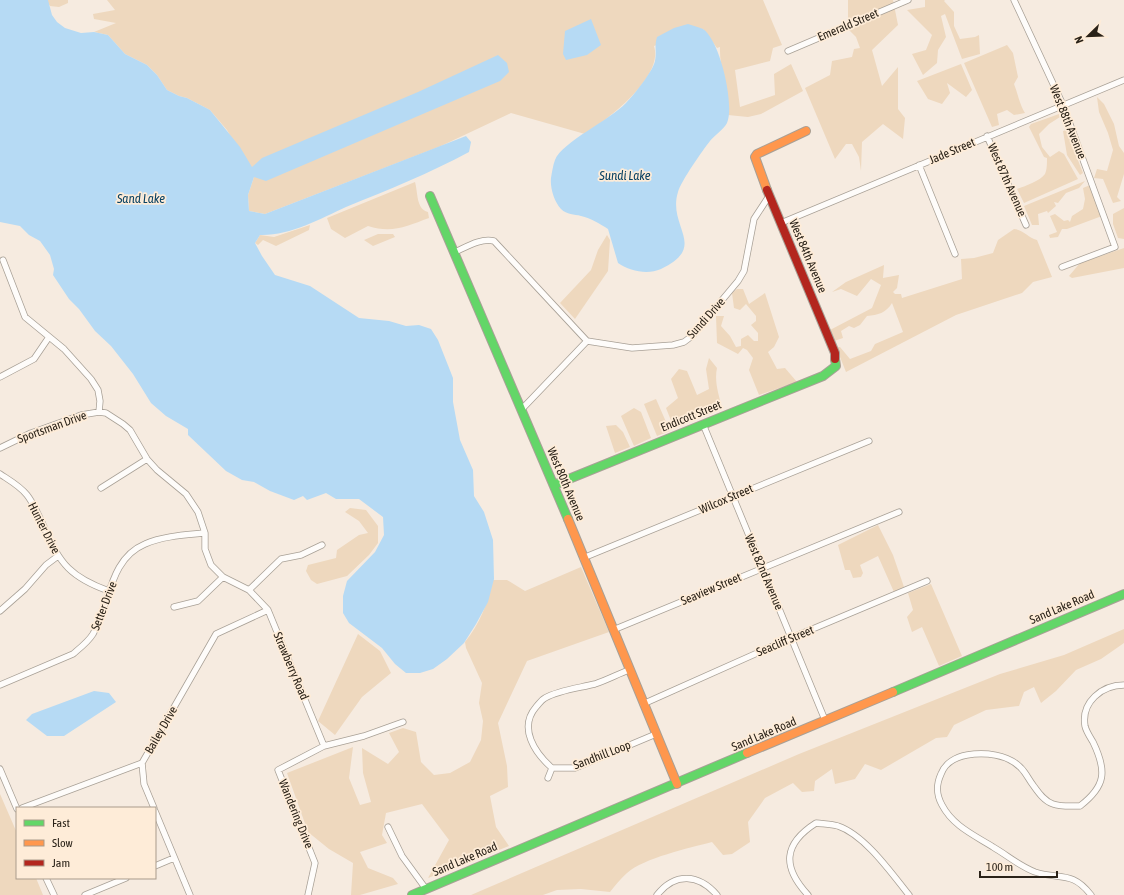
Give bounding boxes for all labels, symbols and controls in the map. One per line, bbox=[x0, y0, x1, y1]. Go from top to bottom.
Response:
street label: Emerald Street bbox=[815, 6, 881, 44]
north arrow bbox=[1068, 16, 1108, 56]
text: N bbox=[1072, 35, 1086, 45]
street label: West 88th Avenue bbox=[1047, 83, 1089, 161]
street label: Jade Street bbox=[927, 135, 978, 167]
street label: West 87th Avenue bbox=[985, 141, 1029, 219]
water label: Sundi Lake bbox=[598, 168, 651, 183]
water label: Sand Lake bbox=[116, 191, 165, 206]
street label: West 84th Avenue bbox=[786, 217, 830, 295]
street label: Sundi Drive bbox=[684, 295, 728, 341]
street label: Endicott Street bbox=[659, 397, 724, 435]
street label: Sportsman Drive bbox=[16, 408, 88, 446]
street label: West 80th Avenue bbox=[544, 445, 588, 523]
street label: Wilcox Street bbox=[697, 481, 756, 517]
street label: Hunter Drive bbox=[25, 500, 63, 556]
street label: West 82nd Avenue bbox=[742, 532, 786, 612]
street label: Seaview Street bbox=[679, 570, 744, 608]
street label: Setter Drive bbox=[88, 580, 120, 632]
street label: Sand Lake Road bbox=[1027, 587, 1097, 627]
street label: Seacliff Street bbox=[754, 622, 816, 659]
street label: Strawberry Road bbox=[270, 630, 312, 702]
street label: Bailey Drive bbox=[142, 704, 180, 756]
street label: Sand Lake Road bbox=[729, 714, 799, 754]
street label: Sandhill Loop bbox=[571, 738, 633, 772]
street label: Wandering Drive bbox=[276, 777, 316, 851]
legend bbox=[16, 807, 156, 879]
text: Fast bbox=[52, 816, 70, 830]
text: Slow bbox=[52, 836, 73, 850]
street label: Sand Lake Road bbox=[430, 839, 500, 879]
scale bar bbox=[980, 853, 1057, 879]
text: Jam bbox=[52, 856, 70, 870]
text: 100 m bbox=[986, 860, 1013, 874]

